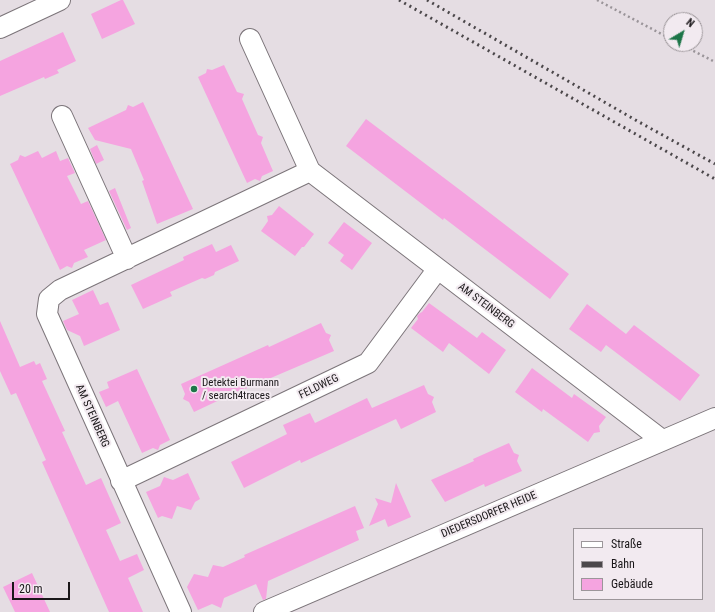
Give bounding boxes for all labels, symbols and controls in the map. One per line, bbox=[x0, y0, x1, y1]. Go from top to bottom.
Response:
north arrow bbox=[663, 12, 703, 52]
text: N bbox=[683, 16, 697, 30]
street label: AM STEINBERG bbox=[455, 280, 517, 332]
street label: FELDWEG bbox=[297, 372, 341, 402]
place label: Detektei Burmann / search4traces bbox=[202, 376, 279, 402]
street label: AM STEINBERG bbox=[72, 383, 112, 449]
marker: Detektei Burmann / search4traces bbox=[189, 384, 199, 394]
street label: DIEDERSDORFER HEIDE bbox=[439, 489, 539, 541]
legend bbox=[573, 528, 703, 600]
text: Straße bbox=[611, 537, 642, 551]
text: Bahn bbox=[611, 557, 635, 571]
scale bar bbox=[14, 574, 72, 600]
text: Gebäude bbox=[611, 577, 653, 591]
text: 20 m bbox=[19, 582, 43, 596]

